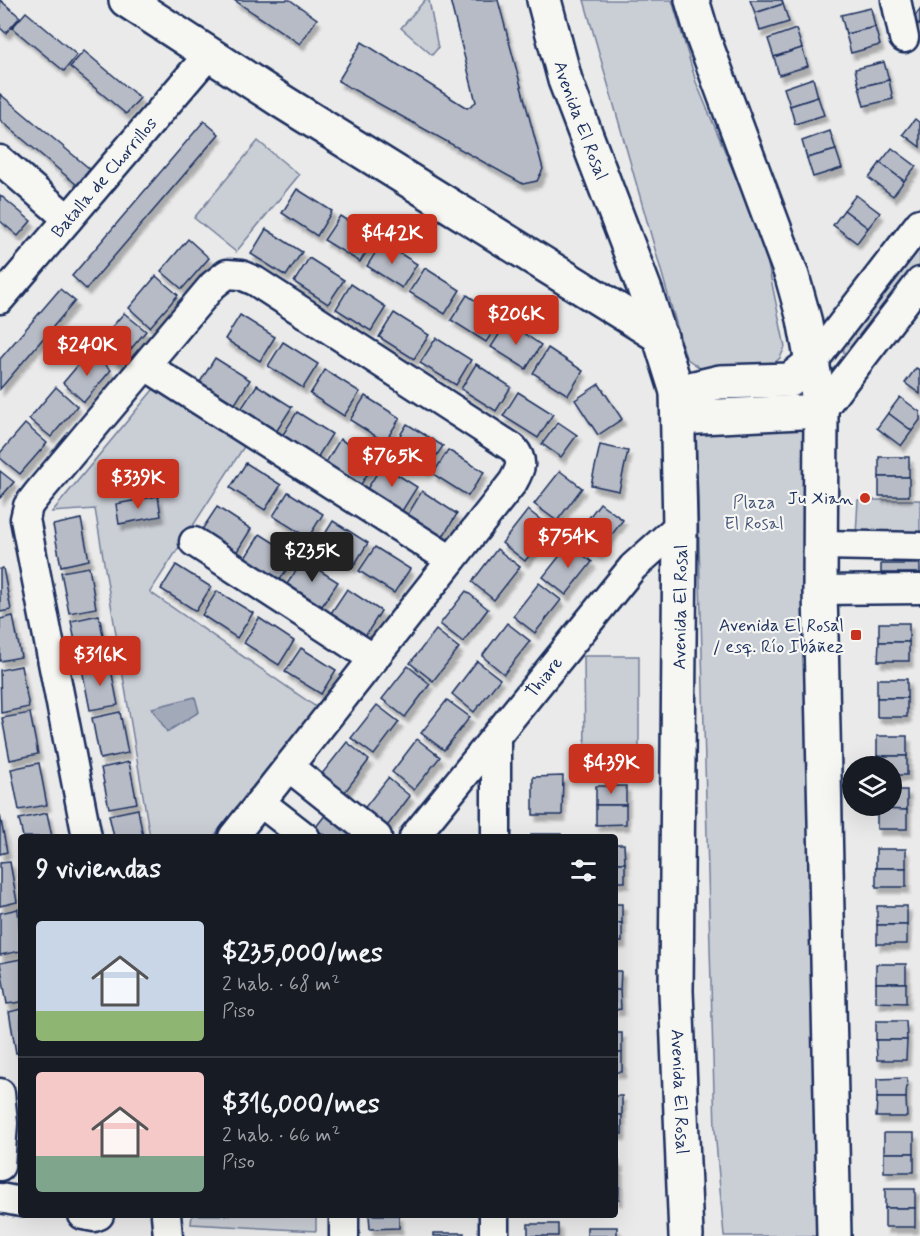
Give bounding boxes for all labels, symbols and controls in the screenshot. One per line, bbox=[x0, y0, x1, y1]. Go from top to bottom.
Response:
street label: Avenida El Rosal bbox=[548, 58, 613, 184]
street label: Batalla de Chorrillos bbox=[46, 112, 163, 243]
pin: $442K bbox=[350, 214, 434, 265]
text: $442K bbox=[361, 220, 423, 247]
pin: $206K bbox=[474, 295, 558, 346]
text: $206K bbox=[488, 301, 544, 328]
pin: $240K bbox=[45, 326, 129, 377]
text: $240K bbox=[57, 332, 117, 359]
pin: $765K bbox=[350, 437, 434, 488]
text: $765K bbox=[362, 443, 422, 470]
pin: $339K bbox=[96, 459, 180, 510]
text: $339K bbox=[111, 465, 165, 492]
place label: Ju Xian bbox=[788, 487, 853, 511]
park label: Plaza El Rosal bbox=[724, 491, 784, 536]
marker: Ju Xian bbox=[858, 491, 872, 505]
pin: $754K bbox=[526, 518, 610, 569]
text: $754K bbox=[538, 524, 598, 551]
pin: $235K bbox=[270, 532, 354, 583]
text: $235K bbox=[284, 538, 340, 565]
street label: Avenida El Rosal bbox=[668, 544, 694, 670]
place label: Avenida El Rosal / esq. Río Ibáñez bbox=[713, 614, 844, 659]
marker: Avenida El Rosal / esq. Río Ibáñez bbox=[849, 628, 863, 642]
pin: $316K bbox=[58, 636, 142, 687]
text: $316K bbox=[74, 642, 126, 669]
street label: Thiare bbox=[520, 652, 569, 703]
pin: $439K bbox=[569, 744, 653, 795]
text: $439K bbox=[583, 750, 639, 777]
map controls bbox=[842, 756, 902, 816]
button: layers bbox=[842, 756, 902, 816]
text: 9 viviendas bbox=[36, 853, 161, 887]
icon: filters bbox=[567, 854, 600, 887]
text: $235,000/mes bbox=[222, 937, 383, 971]
icon: home bbox=[84, 945, 156, 1017]
text: 2 hab. · 68 m² bbox=[222, 971, 340, 998]
text: Piso bbox=[222, 998, 255, 1025]
street label: Avenida El Rosal bbox=[665, 1028, 694, 1155]
text: $316,000/mes bbox=[222, 1088, 380, 1122]
icon: home bbox=[84, 1096, 156, 1168]
text: 2 hab. · 66 m² bbox=[222, 1122, 340, 1149]
text: Piso bbox=[222, 1149, 255, 1176]

